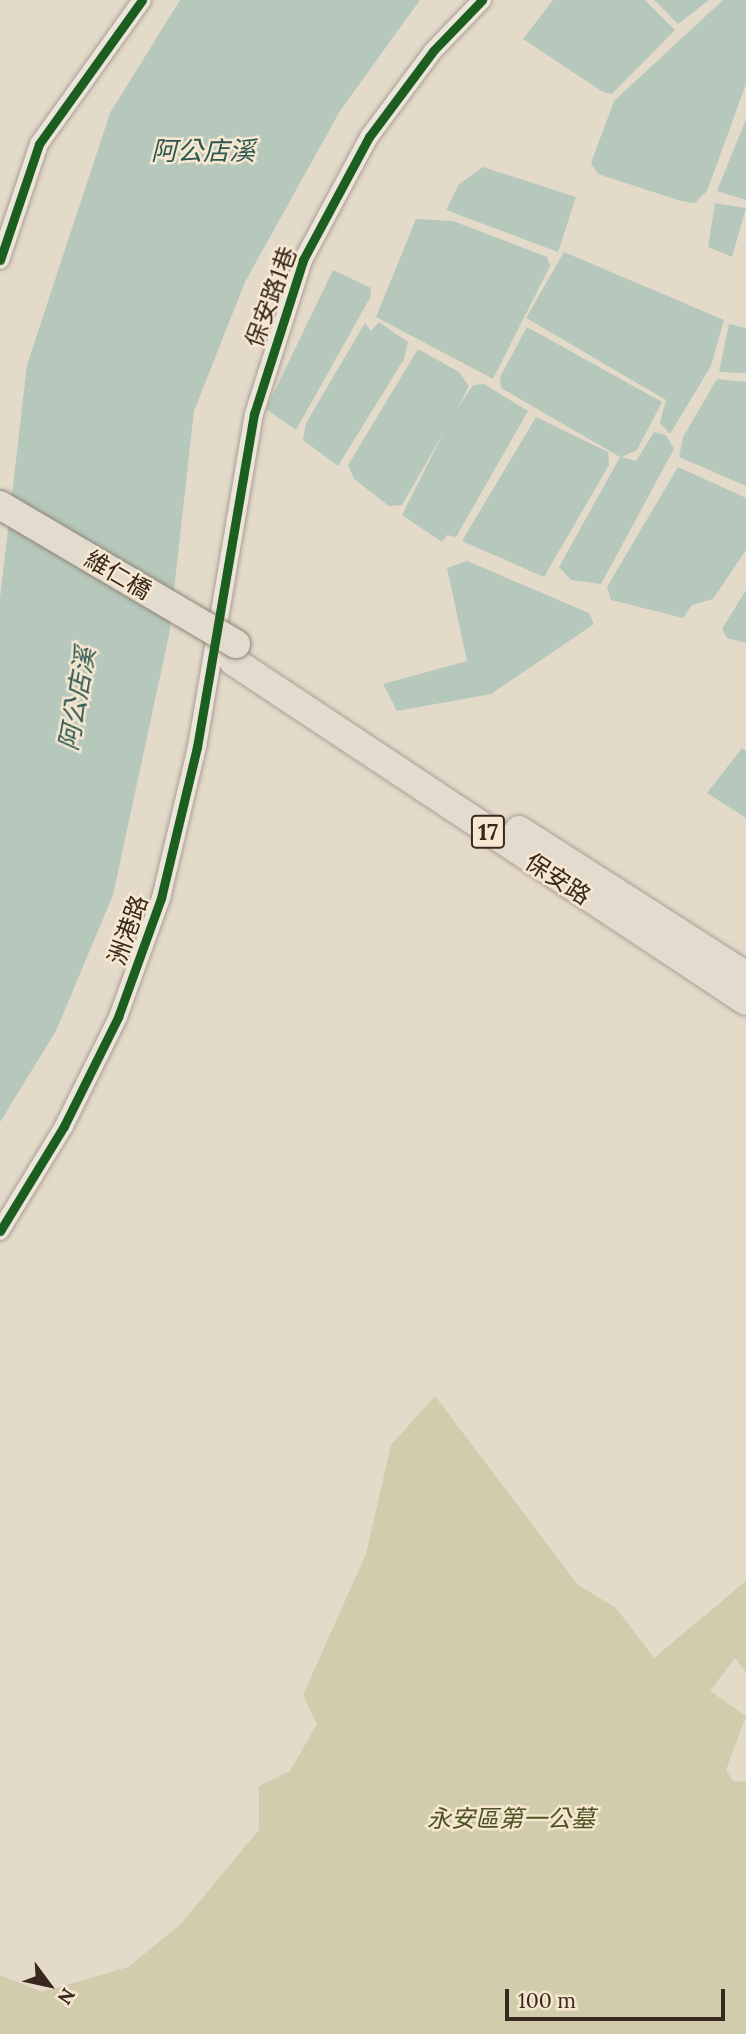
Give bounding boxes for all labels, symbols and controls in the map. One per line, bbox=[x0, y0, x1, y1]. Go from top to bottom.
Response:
water label: 阿公店溪 bbox=[151, 135, 255, 167]
street label: 保安路1巷 bbox=[240, 243, 302, 351]
street label: 維仁橋 bbox=[80, 545, 156, 605]
water label: 阿公店溪 bbox=[53, 645, 101, 753]
road number: 17 bbox=[470, 812, 505, 852]
street label: 保安路 bbox=[520, 847, 596, 911]
street label: 洲港路 bbox=[102, 891, 154, 969]
park label: 永安區第一公墓 bbox=[427, 1805, 595, 1833]
north arrow bbox=[14, 1950, 84, 2020]
scale bar bbox=[508, 1974, 728, 2018]
text: N bbox=[53, 1984, 81, 2009]
text: 100 m bbox=[518, 1987, 576, 2014]

